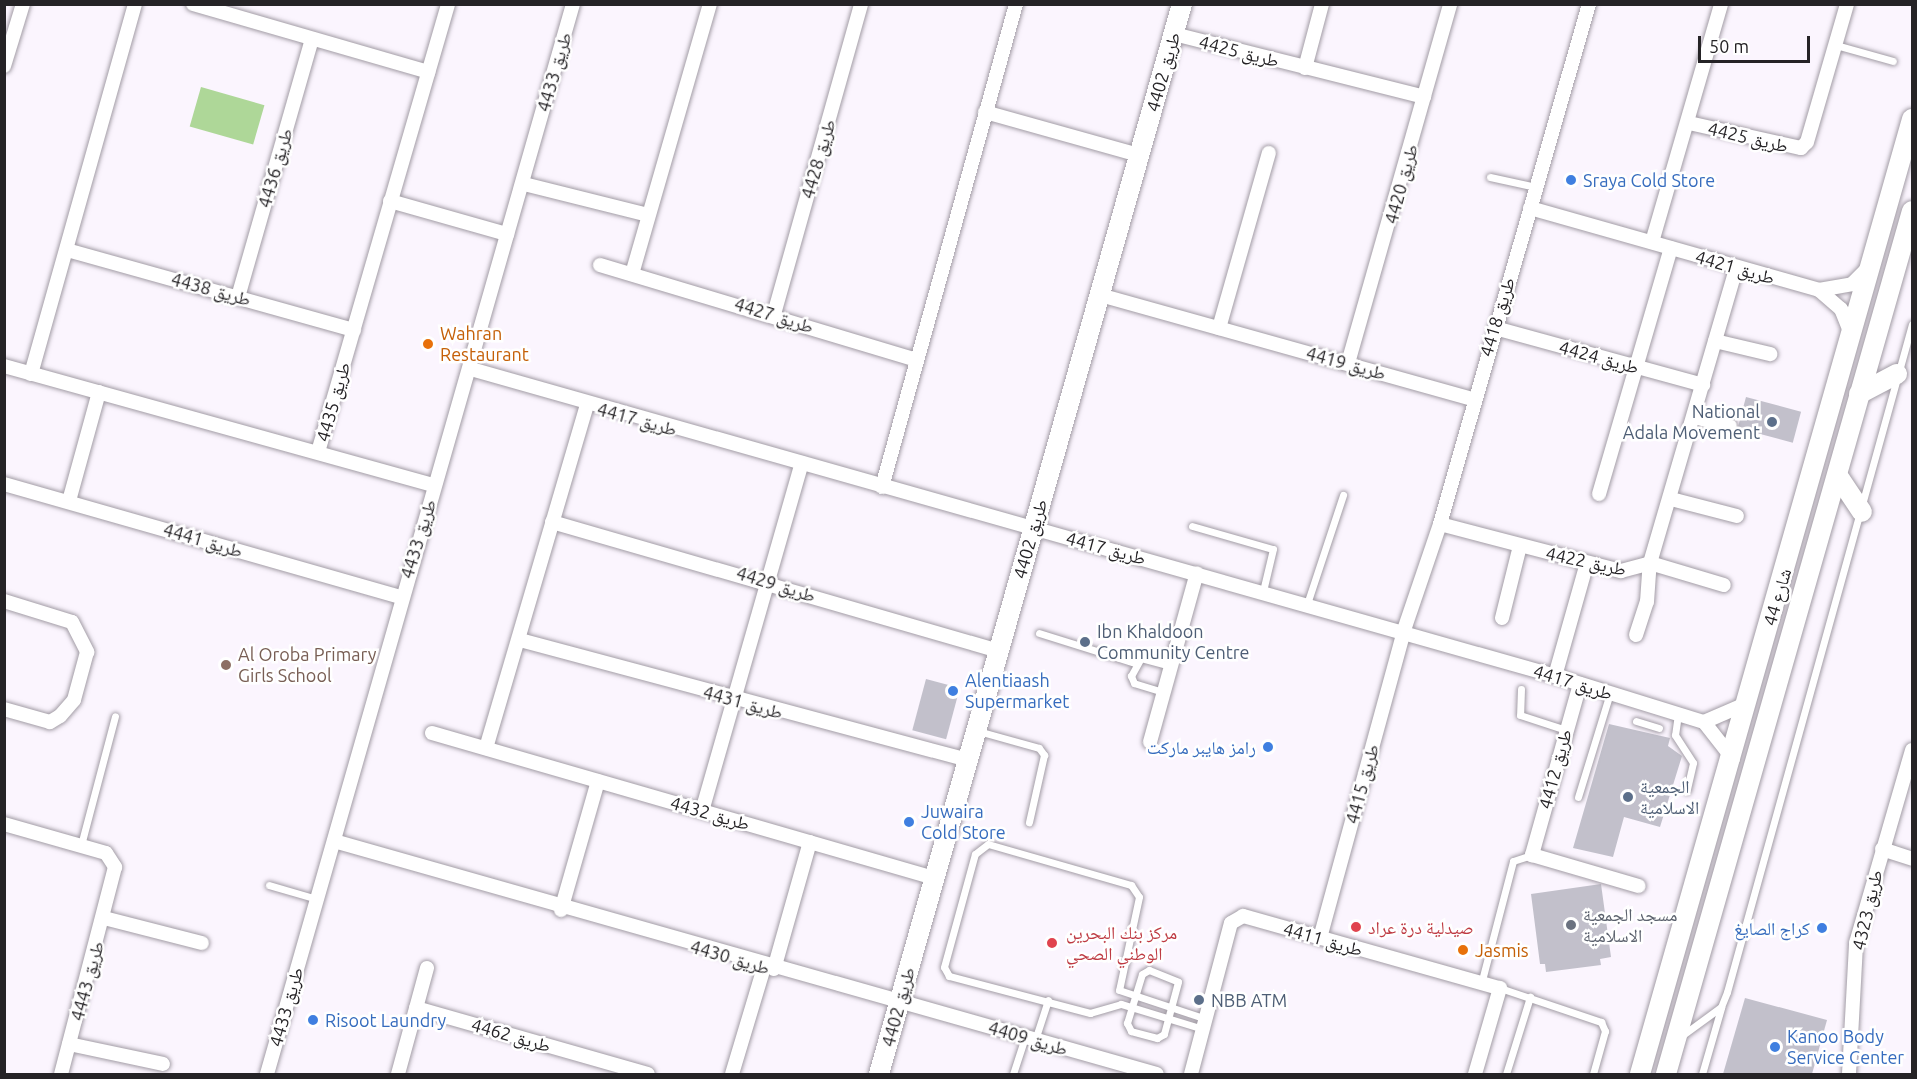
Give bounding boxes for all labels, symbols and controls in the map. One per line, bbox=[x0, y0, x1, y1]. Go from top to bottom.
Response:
scale bar bbox=[1701, 24, 1814, 62]
street label: طريق 4433 bbox=[532, 30, 576, 114]
street label: طريق 4402 bbox=[1141, 30, 1185, 114]
street label: طريق 4425 bbox=[1197, 31, 1281, 71]
text: 50 m bbox=[1709, 36, 1749, 56]
street label: طريق 4428 bbox=[796, 117, 840, 201]
street label: طريق 4425 bbox=[1706, 117, 1790, 157]
street label: طريق 4436 bbox=[253, 126, 297, 210]
street label: طريق 4420 bbox=[1380, 142, 1422, 226]
place label: Sraya Cold Store bbox=[1583, 169, 1715, 191]
marker: Sraya Cold Store bbox=[1564, 173, 1578, 187]
street label: طريق 4421 bbox=[1693, 245, 1777, 289]
street label: طريق 4438 bbox=[169, 268, 253, 310]
street label: طريق 4418 bbox=[1475, 275, 1519, 359]
street label: طريق 4427 bbox=[732, 293, 816, 337]
place label: Wahran Restaurant bbox=[440, 323, 529, 366]
street label: طريق 4424 bbox=[1557, 336, 1641, 378]
marker: Wahran Restaurant bbox=[421, 337, 435, 351]
street label: طريق 4419 bbox=[1304, 342, 1388, 384]
street label: طريق 4435 bbox=[311, 360, 355, 444]
street label: طريق 4417 bbox=[595, 398, 679, 440]
place label: National Adala Movement bbox=[1623, 401, 1760, 444]
marker: National Adala Movement bbox=[1765, 415, 1779, 429]
street label: طريق 4433 bbox=[396, 497, 440, 581]
street label: طريق 4402 bbox=[1008, 497, 1052, 581]
street label: طريق 4441 bbox=[161, 518, 245, 562]
street label: طريق 4417 bbox=[1064, 527, 1148, 569]
street label: طريق 4422 bbox=[1544, 542, 1628, 580]
street label: طريق 4429 bbox=[734, 562, 818, 606]
street label: شارع 44 bbox=[1759, 566, 1795, 628]
place label: Ibn Khaldoon Community Centre bbox=[1097, 621, 1249, 664]
marker: Ibn Khaldoon Community Centre bbox=[1078, 635, 1092, 649]
place label: Al Oroba Primary Girls School bbox=[238, 644, 376, 686]
marker: Al Oroba Primary Girls School bbox=[219, 658, 233, 672]
street label: طريق 4417 bbox=[1531, 660, 1615, 704]
place label: Alentiaash Supermarket bbox=[965, 670, 1069, 712]
street label: طريق 4431 bbox=[701, 681, 785, 723]
marker: Alentiaash Supermarket bbox=[946, 684, 960, 698]
street label: طريق 4412 bbox=[1534, 727, 1576, 811]
place label: رامز هايبر ماركت bbox=[1147, 736, 1256, 758]
marker: رامز هايبر ماركت bbox=[1261, 740, 1275, 754]
street label: طريق 4415 bbox=[1341, 742, 1383, 826]
place label: الجمعية الاسلامية bbox=[1640, 776, 1699, 818]
marker: الجمعية الاسلامية bbox=[1621, 790, 1635, 804]
street label: طريق 4432 bbox=[668, 791, 752, 835]
place label: Juwaira Cold Store bbox=[921, 801, 1006, 844]
marker: Juwaira Cold Store bbox=[902, 815, 916, 829]
street label: طريق 4323 bbox=[1847, 868, 1887, 952]
place label: مسجد الجمعية الاسلامية bbox=[1583, 904, 1677, 946]
place label: صيدلية درة عراد bbox=[1368, 916, 1474, 938]
street label: طريق 4411 bbox=[1281, 917, 1365, 961]
place label: كراج الصايغ bbox=[1734, 917, 1810, 939]
marker: مسجد الجمعية الاسلامية bbox=[1564, 918, 1578, 932]
marker: صيدلية درة عراد bbox=[1349, 920, 1363, 934]
marker: كراج الصايغ bbox=[1815, 921, 1829, 935]
place label: مركز بنك البحرين الوطني الصحي bbox=[1066, 922, 1177, 964]
marker: مركز بنك البحرين الوطني الصحي bbox=[1043, 934, 1061, 952]
street label: طريق 4430 bbox=[688, 935, 772, 979]
street label: طريق 4443 bbox=[66, 939, 108, 1023]
place label: Jasmis bbox=[1475, 939, 1529, 961]
marker: Jasmis bbox=[1456, 943, 1470, 957]
street label: طريق 4433 bbox=[264, 965, 308, 1049]
street label: طريق 4402 bbox=[877, 965, 919, 1049]
place label: NBB ATM bbox=[1211, 989, 1287, 1011]
marker: NBB ATM bbox=[1192, 993, 1206, 1007]
place label: Risoot Laundry bbox=[325, 1009, 446, 1031]
marker: Risoot Laundry bbox=[306, 1013, 320, 1027]
street label: طريق 4462 bbox=[469, 1013, 553, 1057]
street label: طريق 4409 bbox=[986, 1016, 1070, 1060]
place label: Kanoo Body Service Center bbox=[1787, 1026, 1904, 1068]
marker: Kanoo Body Service Center bbox=[1768, 1040, 1782, 1054]

